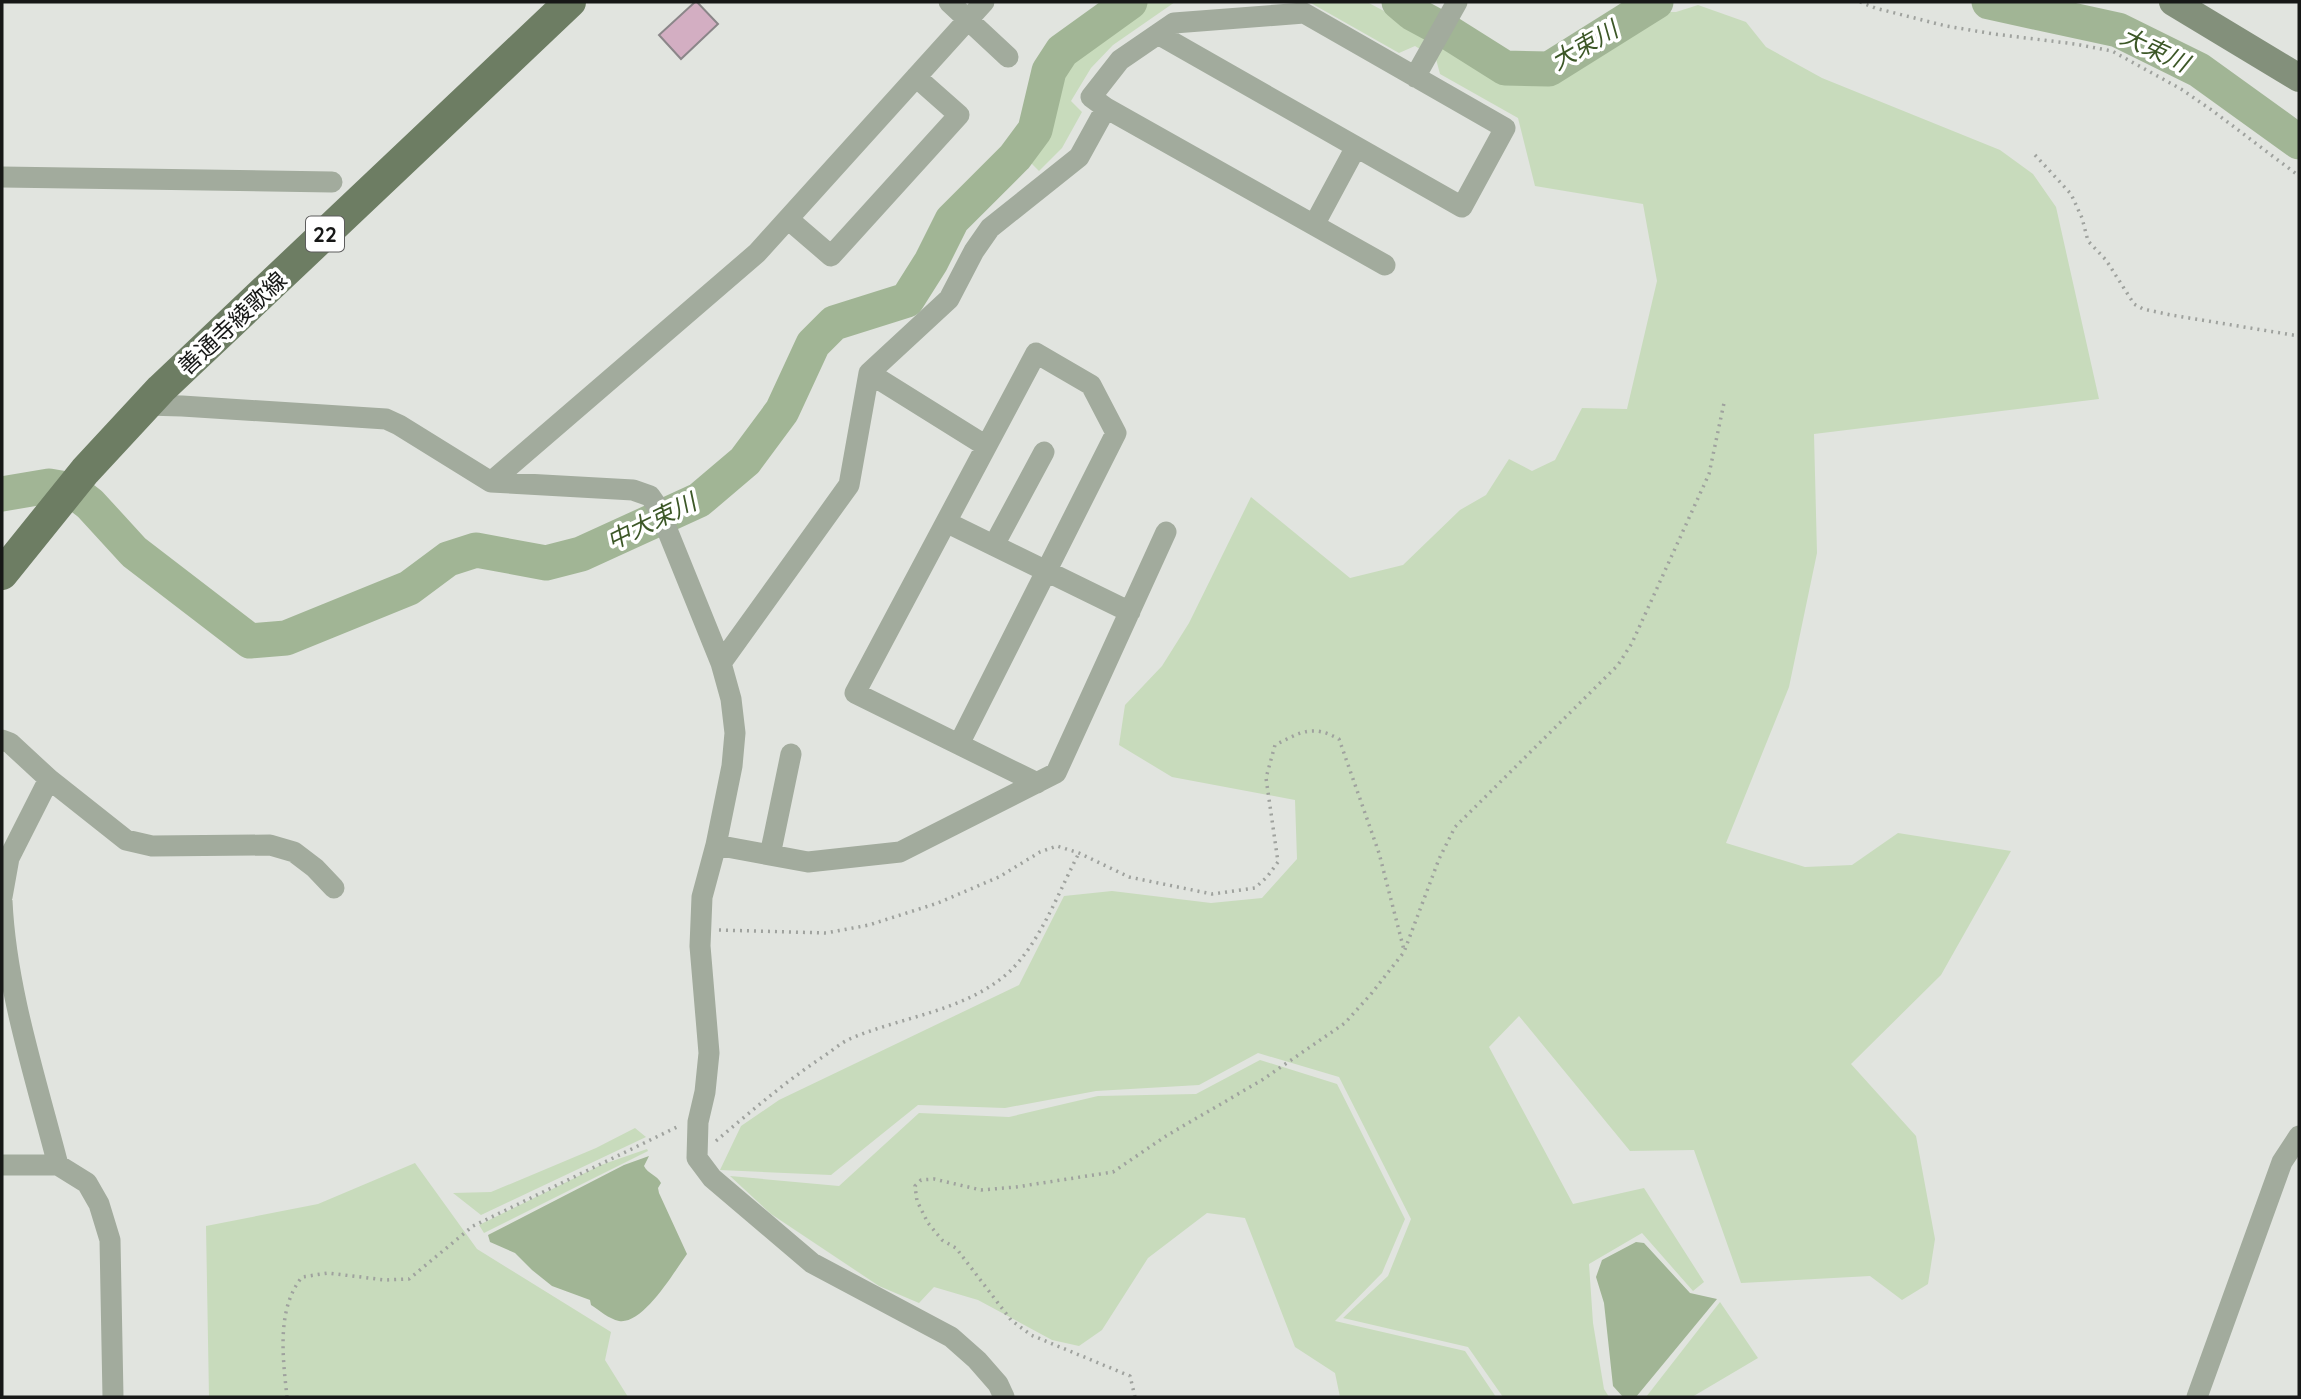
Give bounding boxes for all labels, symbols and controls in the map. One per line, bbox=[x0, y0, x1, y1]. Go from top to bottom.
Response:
water label: 大束川 bbox=[1545, 13, 1625, 76]
water label: 大束川 bbox=[2116, 20, 2197, 79]
road number: 22 bbox=[306, 216, 344, 252]
street label: 善通寺綾歌線 bbox=[172, 265, 292, 381]
water label: 中大束川 bbox=[601, 485, 703, 556]

